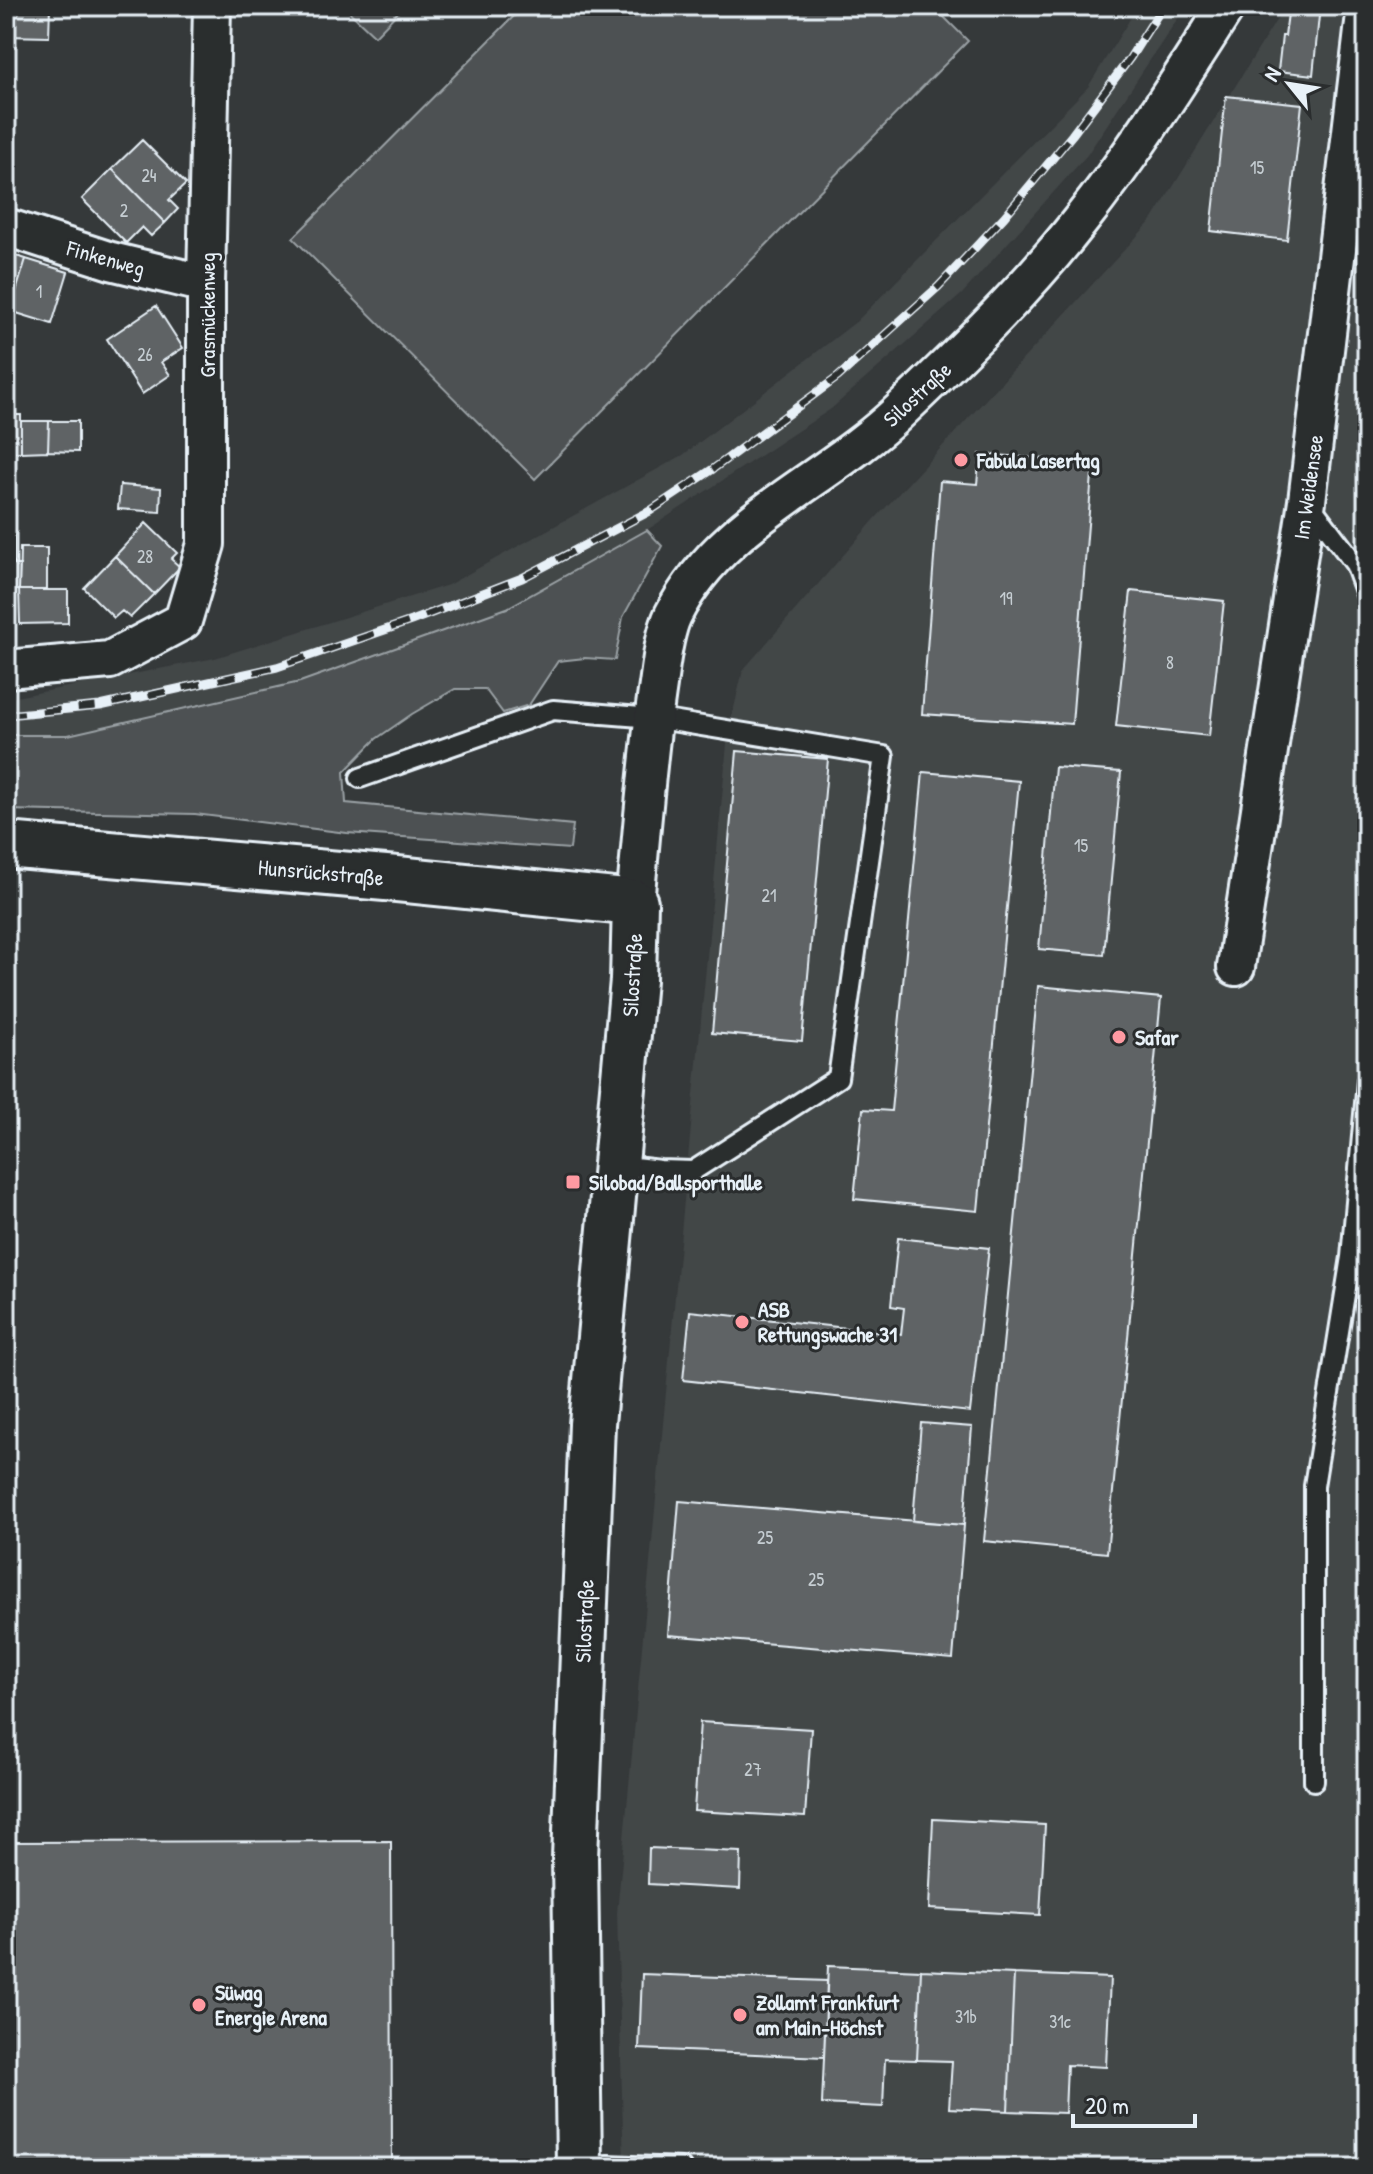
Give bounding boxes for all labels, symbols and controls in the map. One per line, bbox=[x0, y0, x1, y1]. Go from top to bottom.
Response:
north arrow bbox=[1249, 44, 1329, 124]
text: N bbox=[1256, 61, 1288, 87]
house number: 15 bbox=[1250, 155, 1264, 180]
house number: 24 bbox=[141, 163, 157, 188]
house number: 2 bbox=[120, 198, 129, 223]
street label: Finkenweg bbox=[63, 232, 148, 283]
street label: Grasmückenweg bbox=[192, 253, 222, 377]
house number: 1 bbox=[36, 279, 42, 304]
house number: 26 bbox=[137, 342, 153, 367]
street label: Silostraße bbox=[876, 354, 958, 433]
street label: Im Weidensee bbox=[1286, 432, 1330, 541]
place label: Fabula Lasertag bbox=[976, 445, 1100, 476]
marker: Fabula Lasertag bbox=[952, 451, 970, 469]
house number: 28 bbox=[137, 544, 153, 569]
house number: 19 bbox=[999, 586, 1013, 611]
house number: 8 bbox=[1166, 650, 1174, 675]
house number: 15 bbox=[1074, 833, 1088, 858]
street label: Hunsrückstraße bbox=[257, 852, 385, 892]
house number: 21 bbox=[762, 883, 776, 908]
street label: Silostraße bbox=[615, 932, 649, 1017]
place label: Safar bbox=[1135, 1022, 1179, 1052]
marker: Safar bbox=[1110, 1028, 1128, 1046]
place label: Silobad/Ballsporthalle bbox=[589, 1167, 763, 1198]
marker: Silobad/Ballsporthalle bbox=[564, 1173, 582, 1191]
place label: ASB Rettungswache 31 bbox=[758, 1294, 897, 1350]
marker: ASB Rettungswache 31 bbox=[733, 1313, 751, 1331]
house number: 25 bbox=[757, 1525, 773, 1550]
house number: 25 bbox=[808, 1567, 824, 1592]
street label: Silostraße bbox=[568, 1579, 600, 1663]
house number: 27 bbox=[744, 1757, 762, 1782]
place label: Süwag Energie Arena bbox=[215, 1977, 327, 2033]
place label: Zollamt Frankfurt am Main-Höchst bbox=[756, 1987, 900, 2042]
marker: Süwag Energie Arena bbox=[190, 1996, 208, 2014]
house number: 31b bbox=[955, 2004, 977, 2029]
marker: Zollamt Frankfurt am Main-Höchst bbox=[731, 2006, 749, 2024]
house number: 31c bbox=[1049, 2009, 1071, 2034]
scale bar bbox=[1073, 2078, 1195, 2128]
text: 20 m bbox=[1085, 2089, 1129, 2121]

